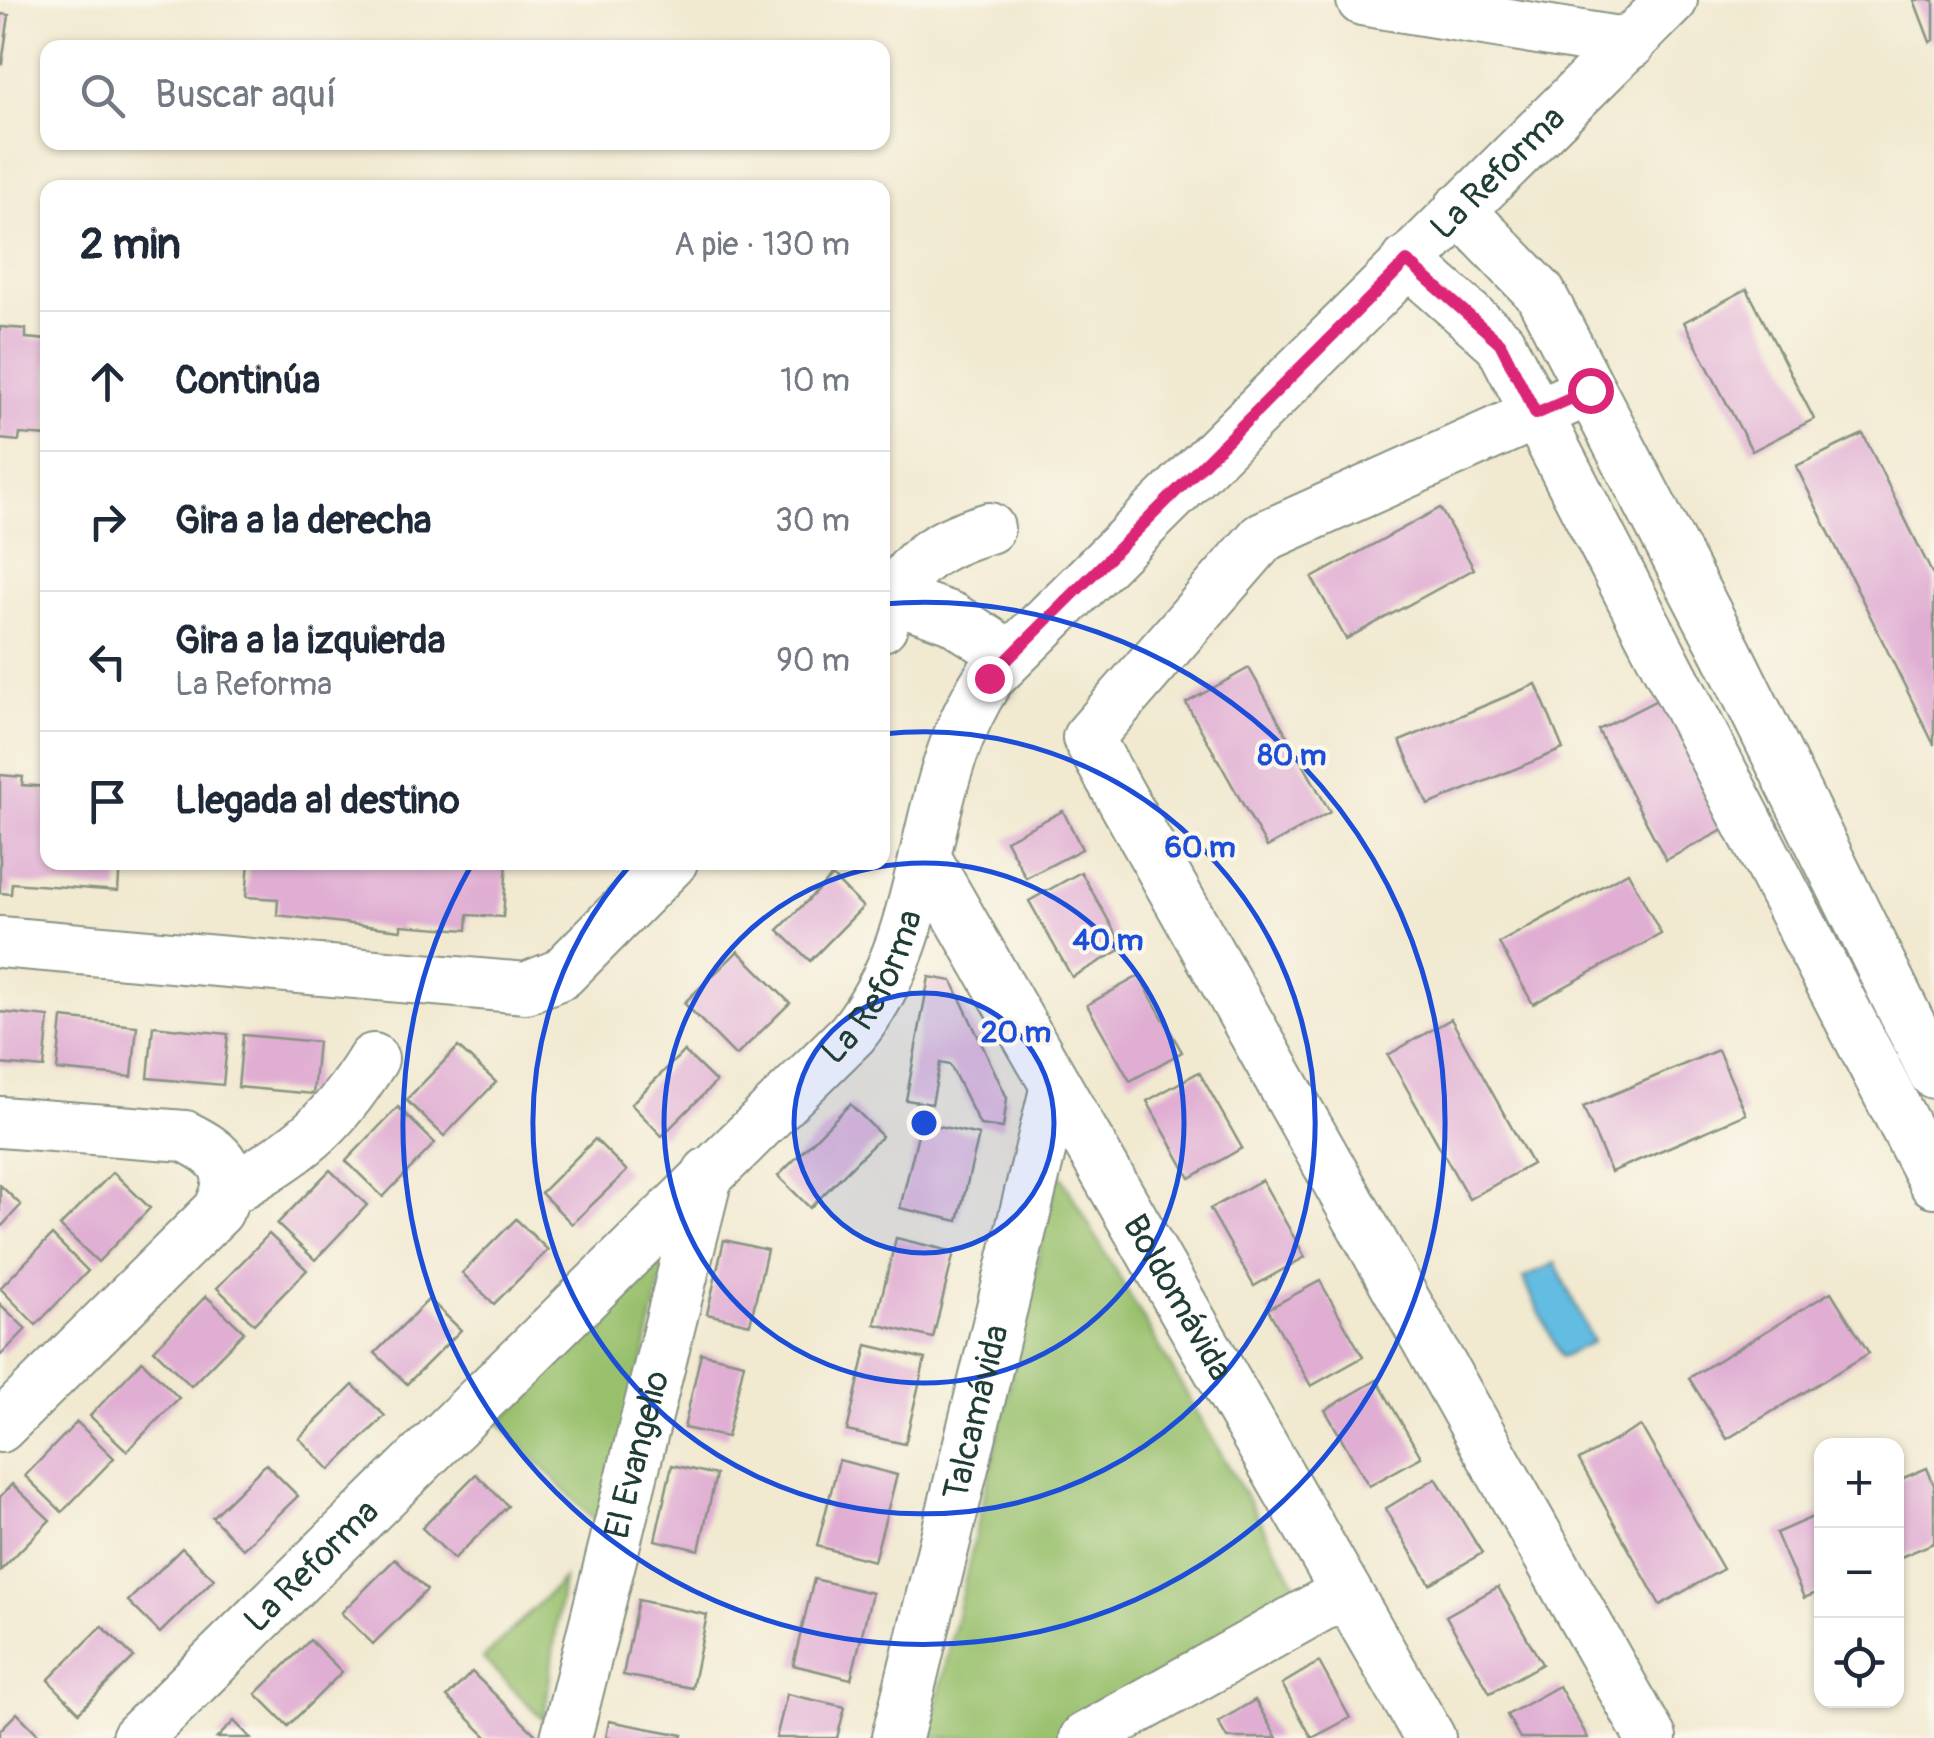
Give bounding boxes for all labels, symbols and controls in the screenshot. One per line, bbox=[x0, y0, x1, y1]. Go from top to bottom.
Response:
search box bbox=[40, 40, 890, 150]
icon: search bbox=[75, 68, 130, 123]
text: Buscar aquí bbox=[155, 71, 337, 119]
street label: La Reforma bbox=[1421, 97, 1574, 249]
text: 2 min bbox=[80, 219, 181, 271]
text: A pie · 130 m bbox=[674, 225, 850, 265]
icon: ahead bbox=[80, 354, 135, 409]
text: Continúa bbox=[175, 357, 320, 405]
text: 10 m bbox=[780, 361, 850, 401]
route start bbox=[1568, 368, 1614, 414]
icon: right bbox=[80, 494, 135, 549]
text: Gira a la derecha bbox=[175, 497, 431, 545]
text: 30 m bbox=[775, 501, 850, 541]
text: Gira a la izquierda bbox=[175, 617, 445, 665]
icon: left bbox=[80, 634, 135, 689]
text: 90 m bbox=[776, 641, 850, 681]
route end bbox=[967, 656, 1013, 702]
text: La Reforma bbox=[175, 665, 332, 705]
text: 80 m bbox=[1258, 737, 1326, 774]
icon: arrive bbox=[80, 774, 135, 829]
text: Llegada al destino bbox=[175, 777, 460, 825]
text: 60 m bbox=[1164, 829, 1236, 866]
street label: La Reforma bbox=[812, 905, 933, 1074]
text: 40 m bbox=[1072, 922, 1144, 959]
text: 20 m bbox=[981, 1014, 1051, 1051]
centre of rings bbox=[906, 1105, 942, 1141]
street label: Boldomávida bbox=[1113, 1207, 1242, 1389]
street label: Talcamávida bbox=[934, 1320, 1019, 1505]
street label: El Evangelio bbox=[595, 1366, 679, 1543]
map controls bbox=[1814, 1438, 1904, 1708]
button: + bbox=[1814, 1438, 1904, 1528]
street label: La Reforma bbox=[235, 1490, 388, 1642]
button: − bbox=[1814, 1528, 1904, 1618]
button: locate bbox=[1814, 1618, 1904, 1708]

